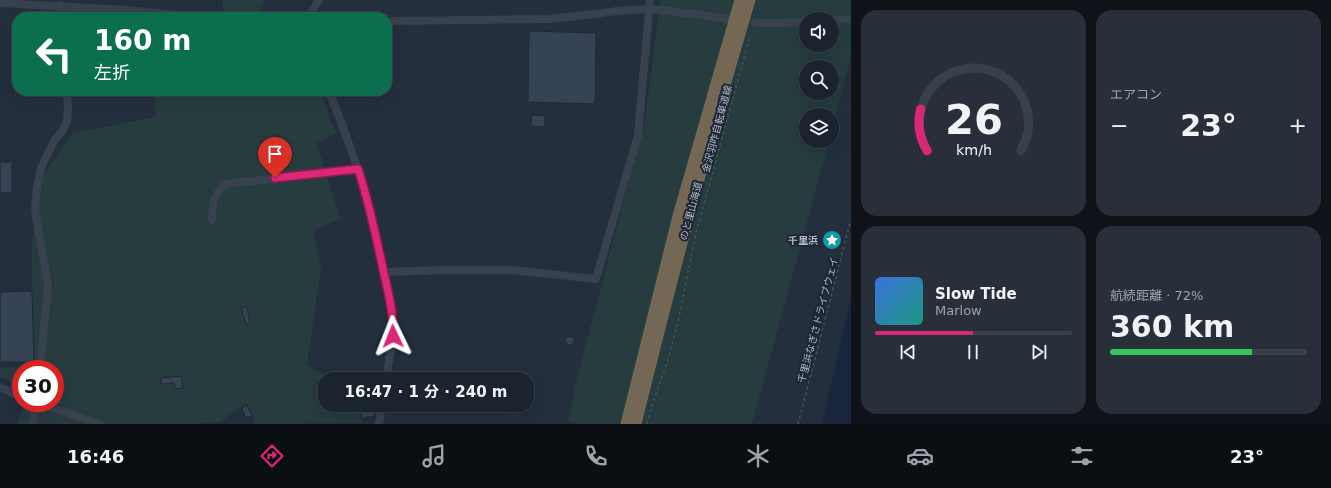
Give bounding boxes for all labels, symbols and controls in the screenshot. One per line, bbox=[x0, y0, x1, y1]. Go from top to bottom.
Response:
map controls bbox=[799, 12, 839, 148]
button: sound bbox=[799, 12, 839, 52]
text: 160 m bbox=[94, 24, 191, 57]
icon: left bbox=[28, 28, 80, 80]
button: search bbox=[799, 60, 839, 100]
text: 左折 bbox=[94, 62, 130, 83]
street label: 金沢羽咋自転車道線 bbox=[700, 84, 734, 174]
text: エアコン bbox=[1110, 87, 1162, 102]
text: 26 bbox=[945, 95, 1002, 144]
button: layers bbox=[799, 108, 839, 148]
text: 23° bbox=[1180, 108, 1237, 143]
text: − bbox=[1110, 113, 1128, 138]
text: + bbox=[1289, 113, 1307, 138]
pin bbox=[258, 137, 292, 178]
text: km/h bbox=[955, 142, 992, 158]
icon: arrive bbox=[264, 143, 286, 165]
street label: のと里山海道 bbox=[678, 181, 704, 241]
place icon: 千里浜 bbox=[821, 229, 843, 251]
place label: 千里浜 bbox=[788, 235, 818, 246]
street label: 千里浜なぎさドライブウェイ bbox=[796, 256, 840, 384]
text: Slow Tide bbox=[935, 285, 1017, 303]
text: 航続距離 · 72% bbox=[1110, 288, 1203, 303]
text: Marlow bbox=[935, 303, 982, 318]
text: 360 km bbox=[1110, 309, 1234, 344]
position arrow bbox=[372, 315, 414, 357]
icon: previous bbox=[897, 341, 919, 363]
icon: pause bbox=[962, 341, 984, 363]
icon: next bbox=[1028, 341, 1050, 363]
speed limit sign: 30 bbox=[12, 360, 64, 412]
text: 16:47 · 1 分 · 240 m bbox=[345, 383, 507, 401]
icon: directions bbox=[258, 442, 286, 470]
icon: music bbox=[420, 442, 448, 470]
icon: phone bbox=[582, 442, 610, 470]
icon: climate bbox=[744, 442, 772, 470]
icon: car bbox=[906, 442, 934, 470]
icon: filters bbox=[1068, 442, 1096, 470]
text: 16:46 bbox=[67, 446, 124, 467]
text: 23° bbox=[1230, 446, 1264, 467]

